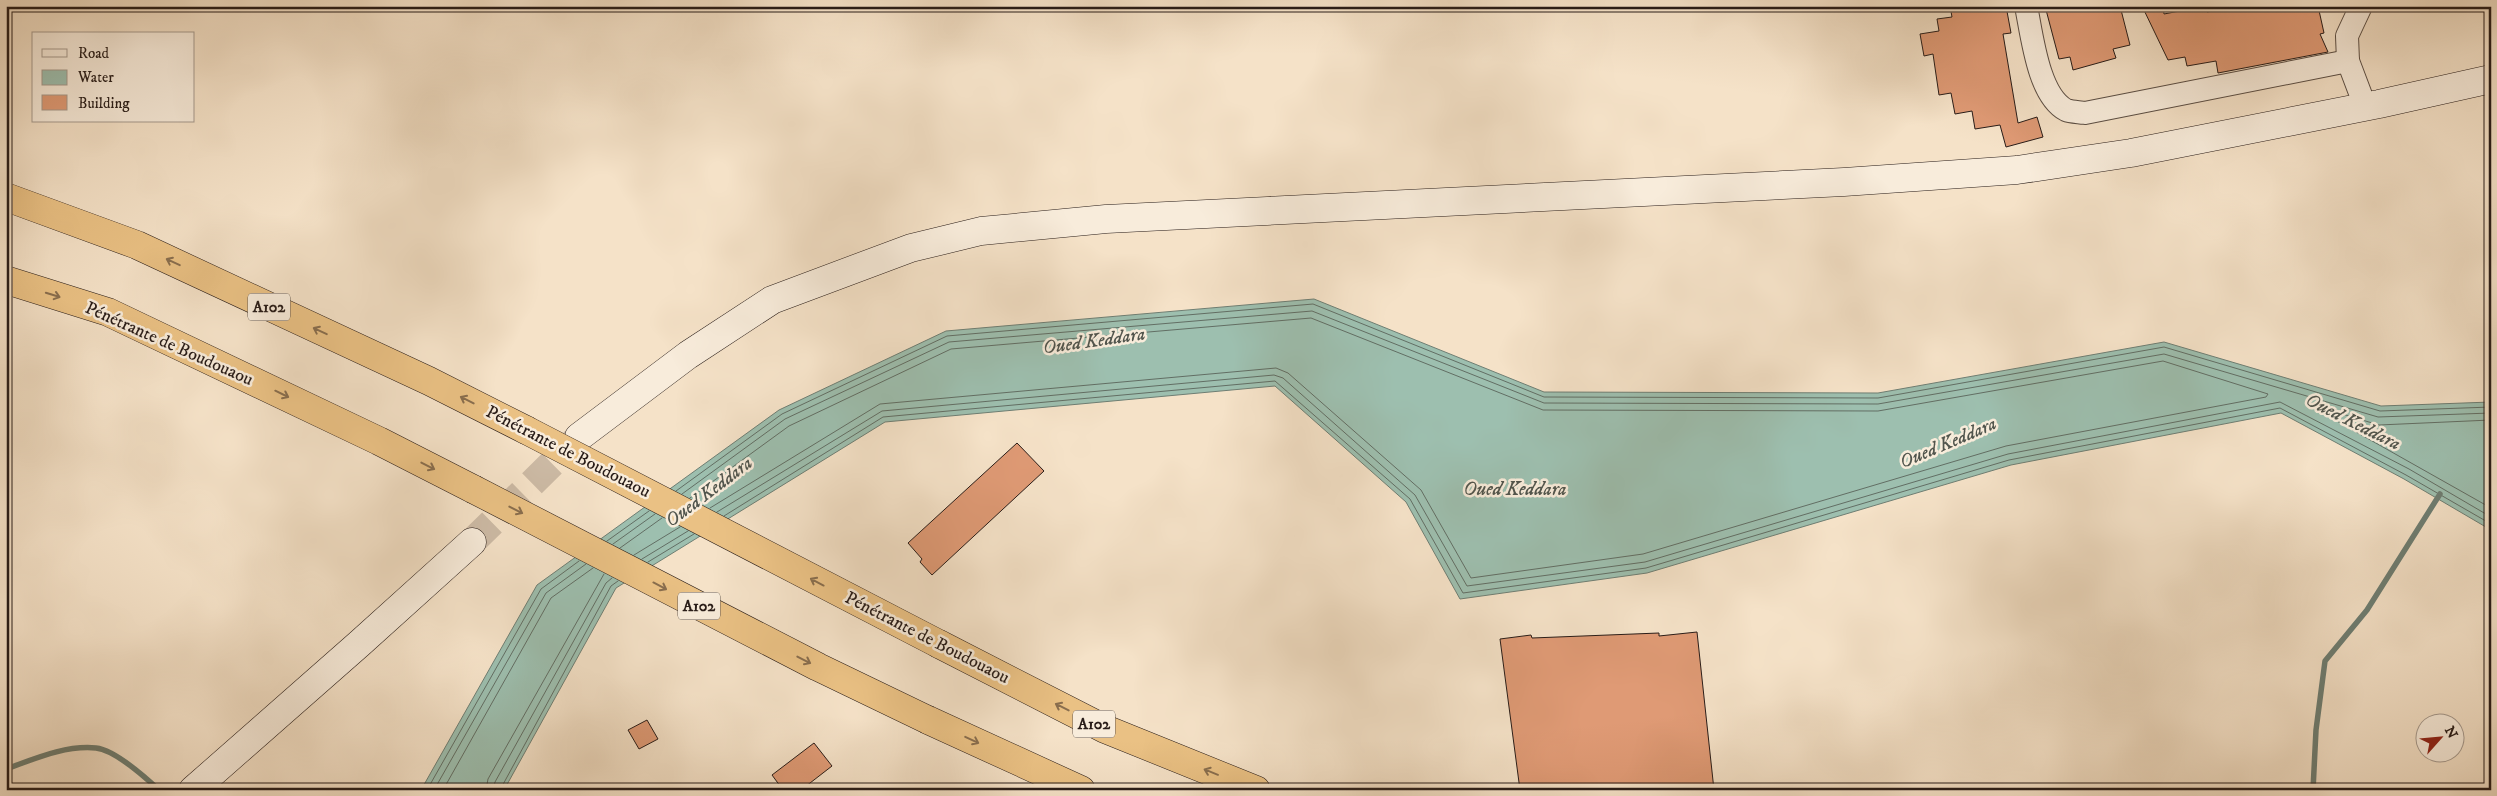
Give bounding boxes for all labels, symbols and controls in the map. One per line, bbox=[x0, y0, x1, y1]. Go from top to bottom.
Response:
legend bbox=[32, 32, 195, 122]
text: Road bbox=[78, 44, 110, 63]
text: Water bbox=[77, 68, 114, 87]
text: Building bbox=[78, 94, 130, 113]
one-way arrow bbox=[166, 257, 181, 266]
one-way arrow bbox=[44, 291, 60, 300]
road number: A102 bbox=[248, 294, 290, 320]
street label: Pénétrante de Boudouaou bbox=[82, 297, 257, 391]
water label: Oued Keddara bbox=[1041, 322, 1147, 360]
one-way arrow bbox=[313, 326, 328, 335]
water label: Oued Keddara bbox=[2302, 388, 2404, 456]
one-way arrow bbox=[274, 390, 289, 400]
one-way arrow bbox=[460, 395, 475, 404]
street label: Pénétrante de Boudouaou bbox=[482, 401, 654, 503]
water label: Oued Keddara bbox=[1896, 412, 2000, 474]
water label: Oued Keddara bbox=[661, 452, 757, 532]
one-way arrow bbox=[420, 461, 435, 471]
water label: Oued Keddara bbox=[1463, 478, 1567, 501]
one-way arrow bbox=[508, 506, 523, 515]
one-way arrow bbox=[810, 577, 825, 587]
one-way arrow bbox=[652, 582, 667, 591]
street label: Pénétrante de Boudouaou bbox=[841, 587, 1013, 689]
road number: A102 bbox=[678, 592, 720, 620]
one-way arrow bbox=[797, 655, 812, 665]
one-way arrow bbox=[1055, 702, 1070, 711]
road number: A102 bbox=[1073, 711, 1115, 738]
north arrow bbox=[2414, 714, 2464, 764]
text: N bbox=[2440, 723, 2462, 742]
one-way arrow bbox=[964, 736, 979, 745]
one-way arrow bbox=[1204, 766, 1219, 776]

